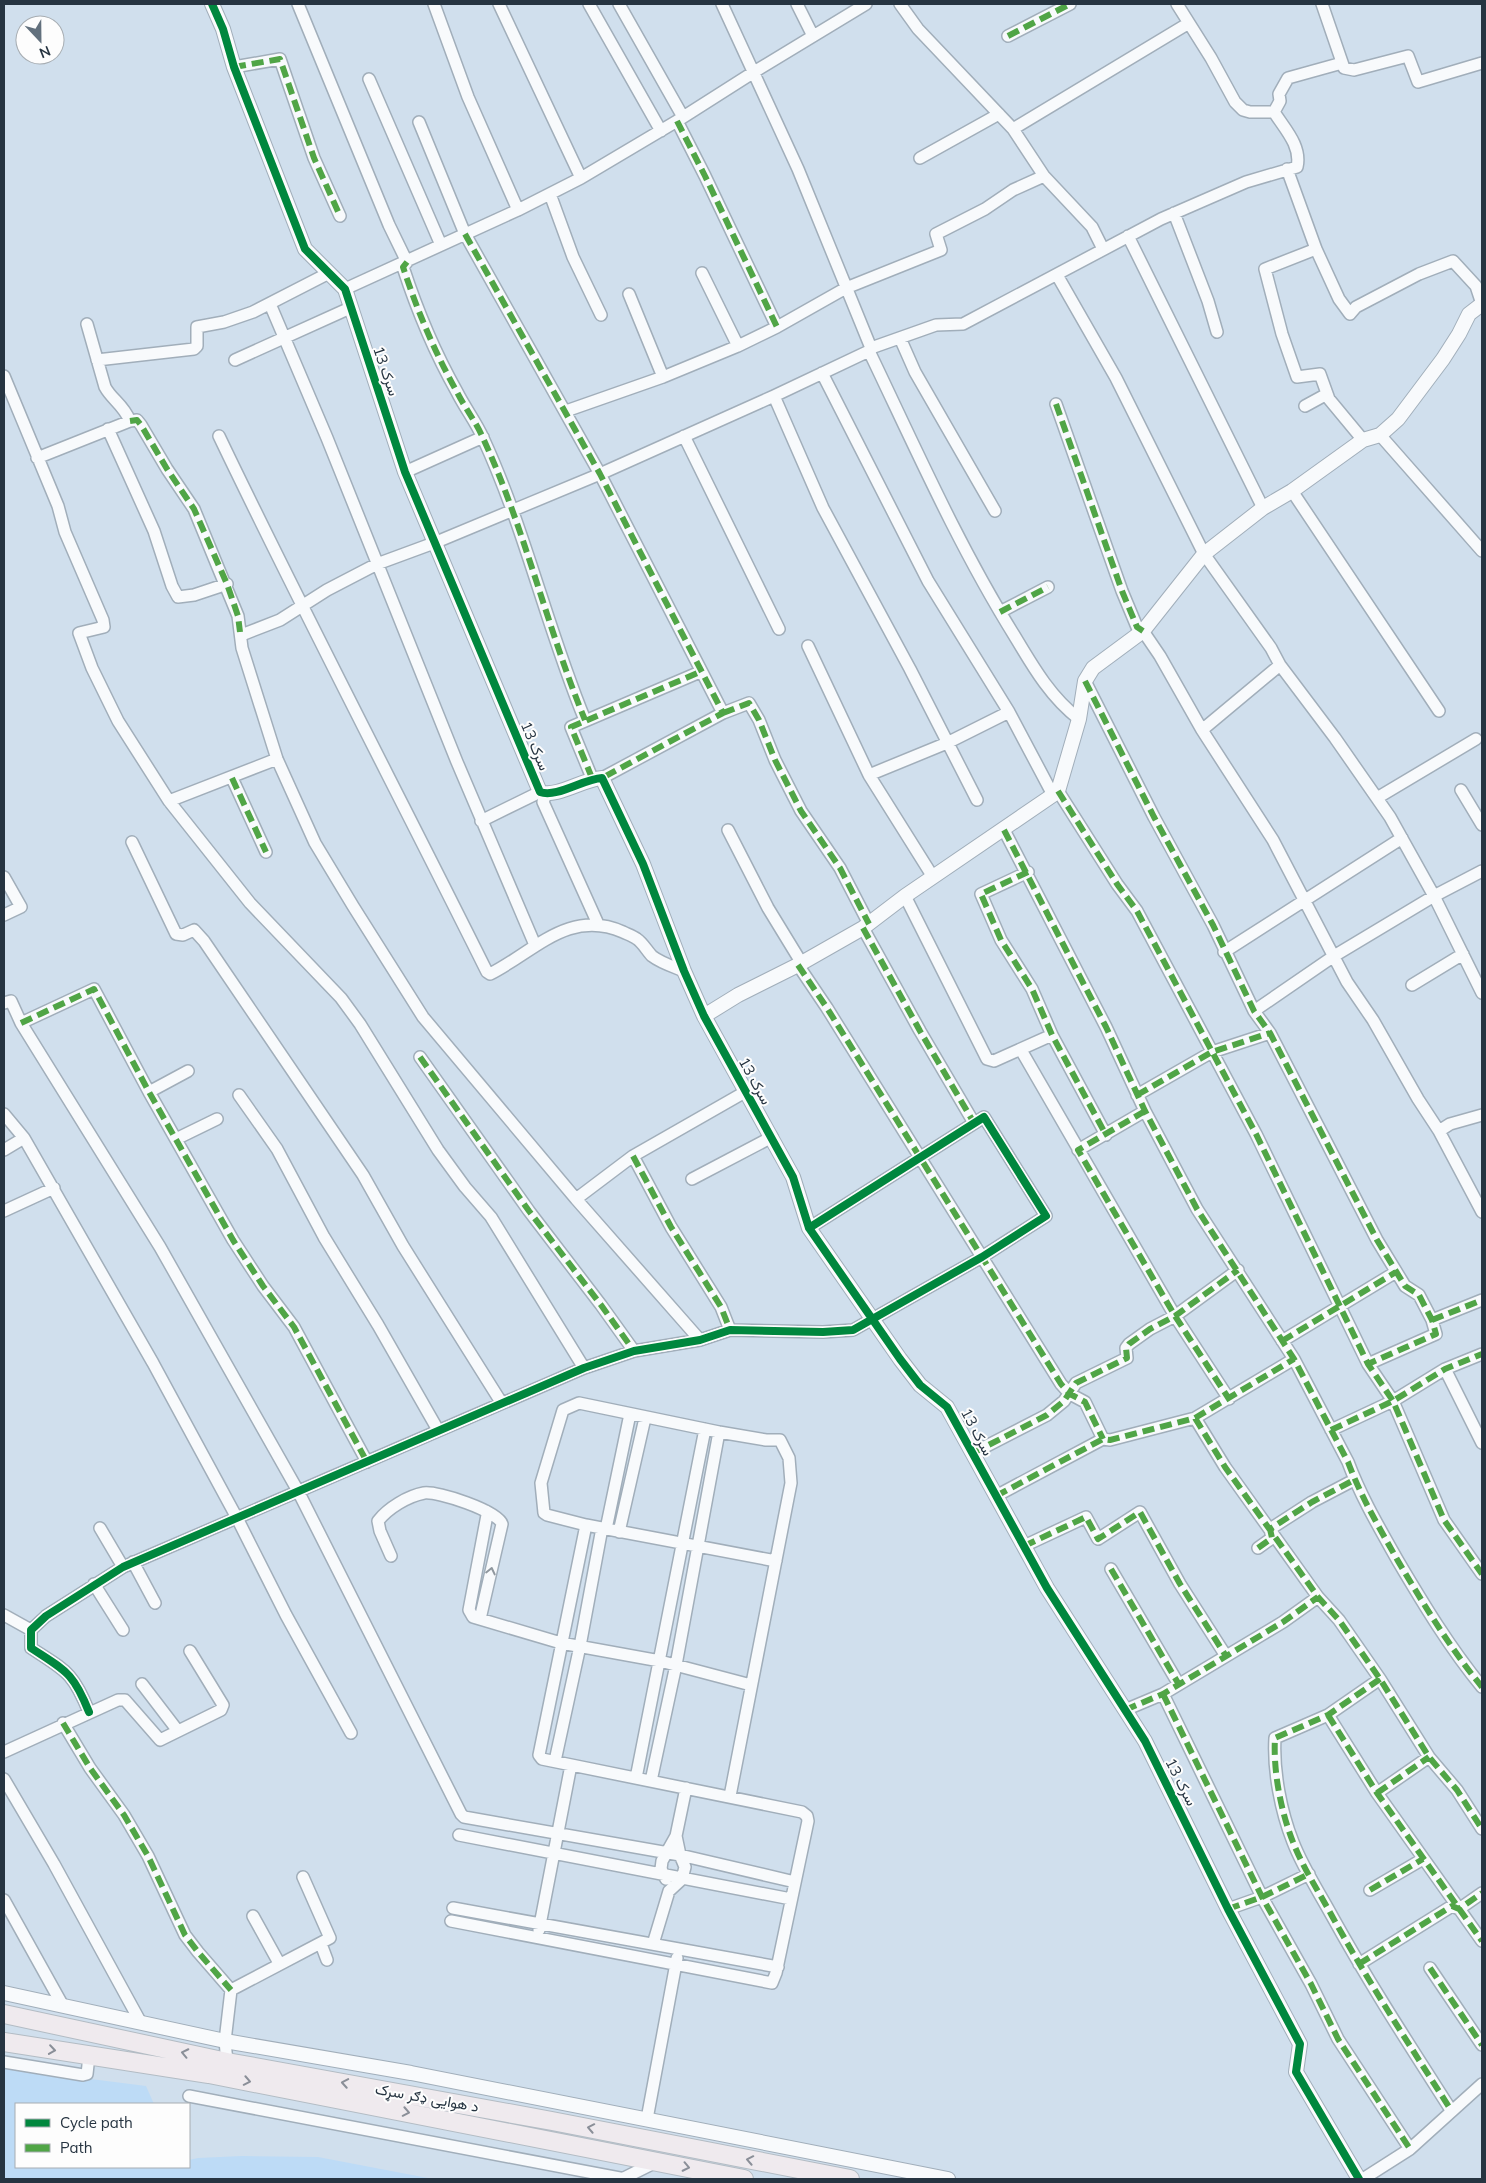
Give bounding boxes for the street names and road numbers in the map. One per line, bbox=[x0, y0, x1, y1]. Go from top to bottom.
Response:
street label: سرک 13 bbox=[369, 343, 404, 398]
street label: سرک 13 bbox=[517, 718, 554, 773]
street label: سرک 13 bbox=[735, 1054, 776, 1108]
street label: سرک 13 bbox=[957, 1405, 998, 1459]
street label: سرک 13 bbox=[1161, 1755, 1202, 1809]
street label: د هوایی ډګر سړک bbox=[374, 2079, 480, 2117]

